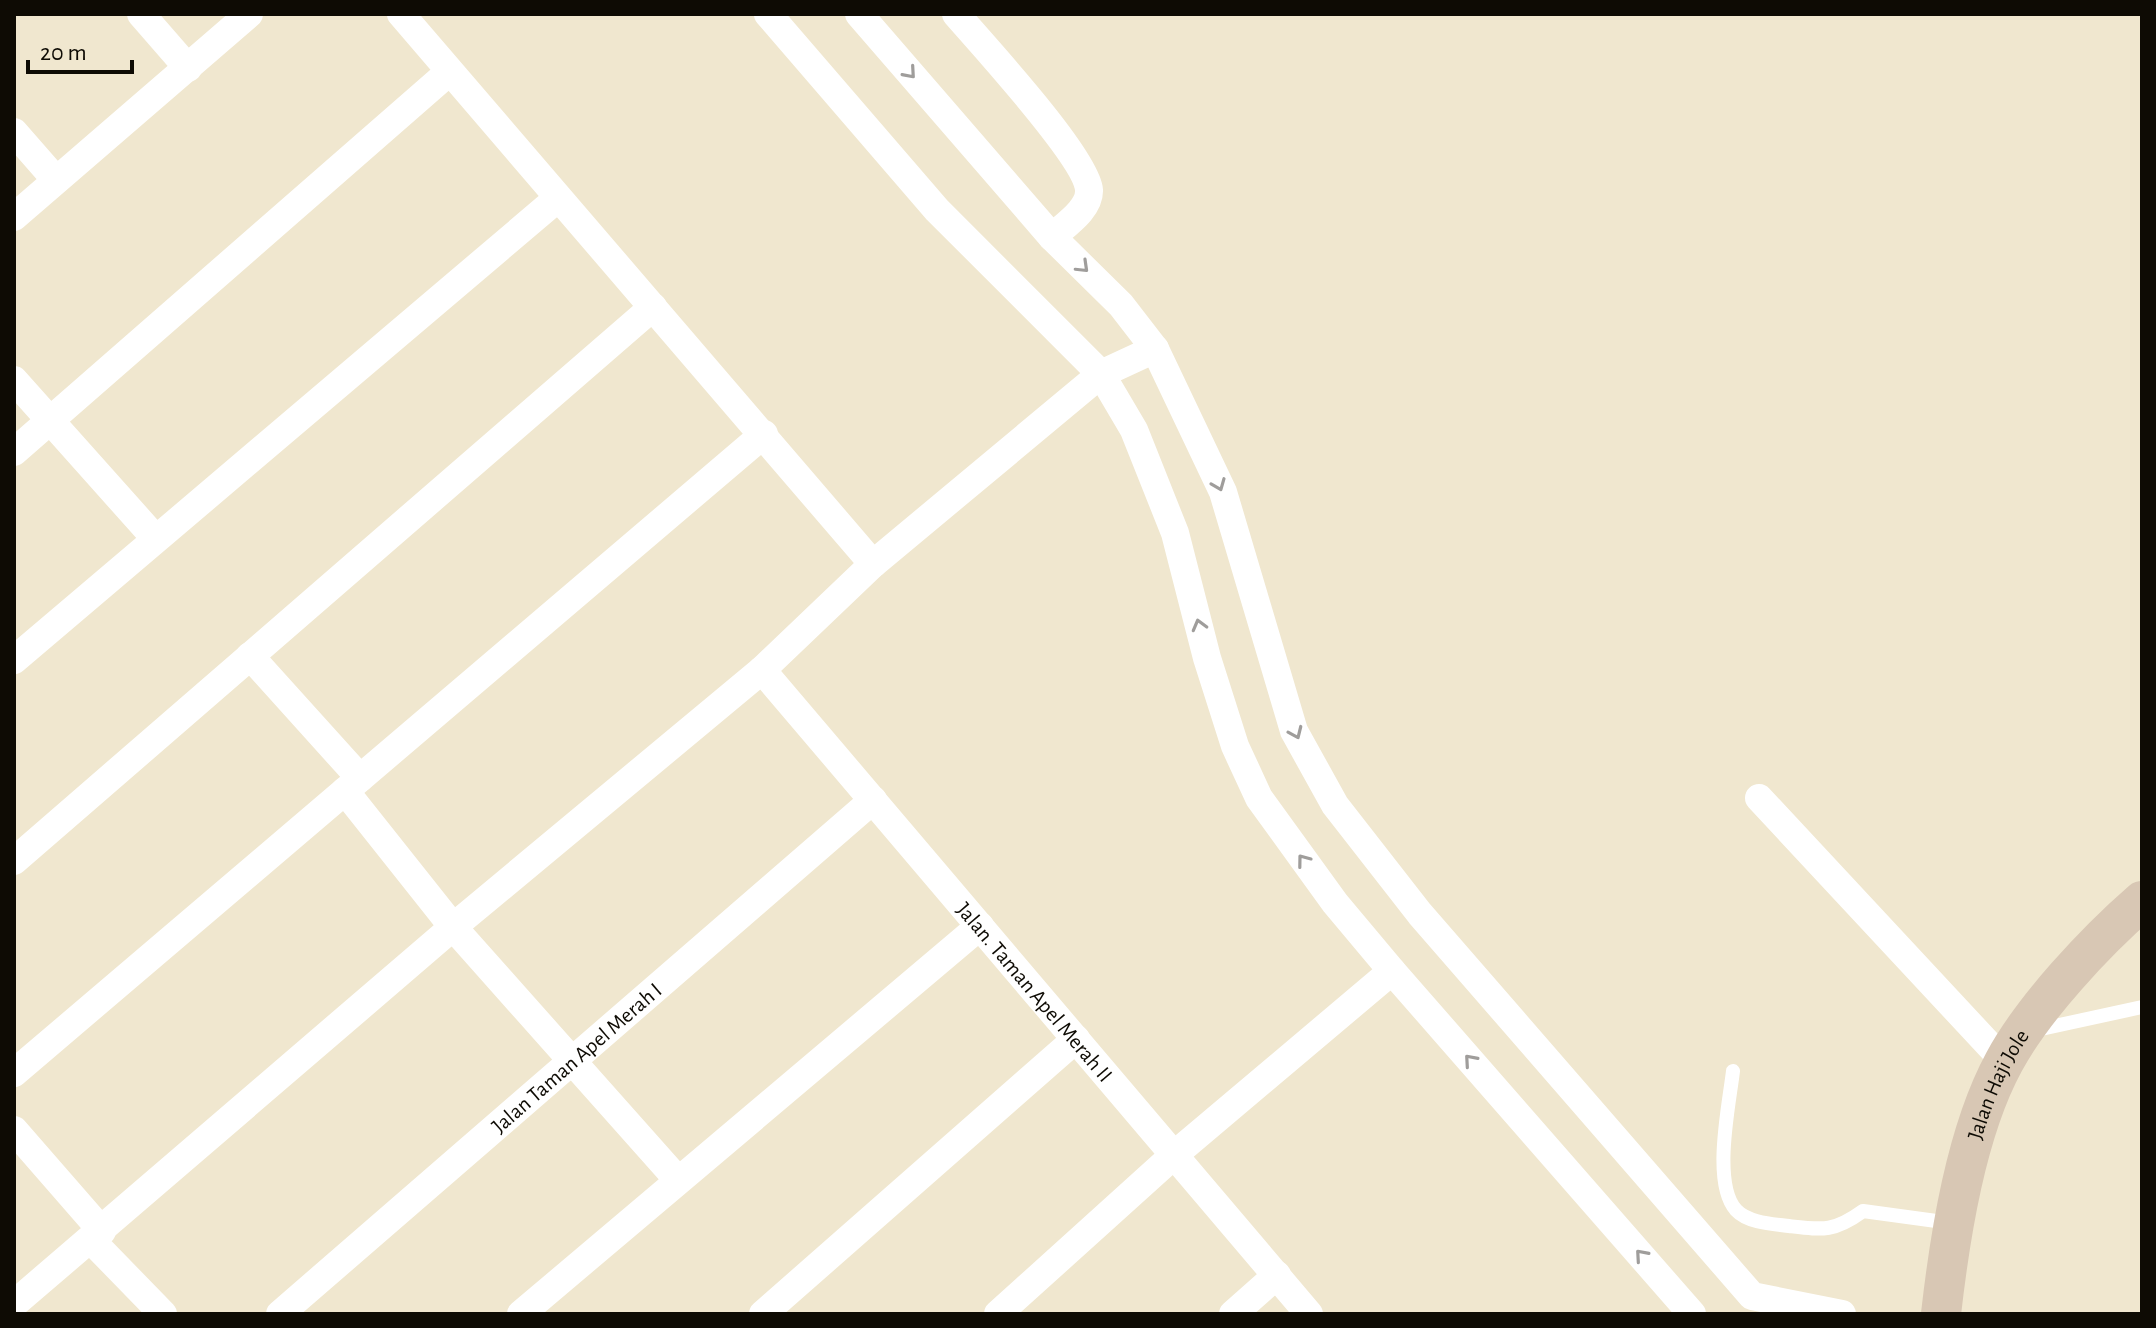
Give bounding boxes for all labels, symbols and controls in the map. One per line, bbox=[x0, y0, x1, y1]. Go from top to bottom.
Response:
scale bar bbox=[28, 24, 132, 74]
text: 20 m bbox=[40, 41, 87, 65]
one-way arrow bbox=[900, 64, 915, 78]
one-way arrow bbox=[1074, 258, 1088, 272]
one-way arrow bbox=[1209, 477, 1226, 491]
one-way arrow bbox=[1191, 618, 1208, 632]
one-way arrow bbox=[1287, 725, 1303, 739]
one-way arrow bbox=[1298, 854, 1312, 869]
street label: Jalan. Taman Apel Merah II bbox=[952, 898, 1116, 1086]
street label: Jalan Taman Apel Merah I bbox=[488, 979, 666, 1137]
street label: Jalan Haji Jole bbox=[1964, 1026, 2033, 1142]
one-way arrow bbox=[1465, 1054, 1479, 1069]
one-way arrow bbox=[1636, 1250, 1651, 1265]

